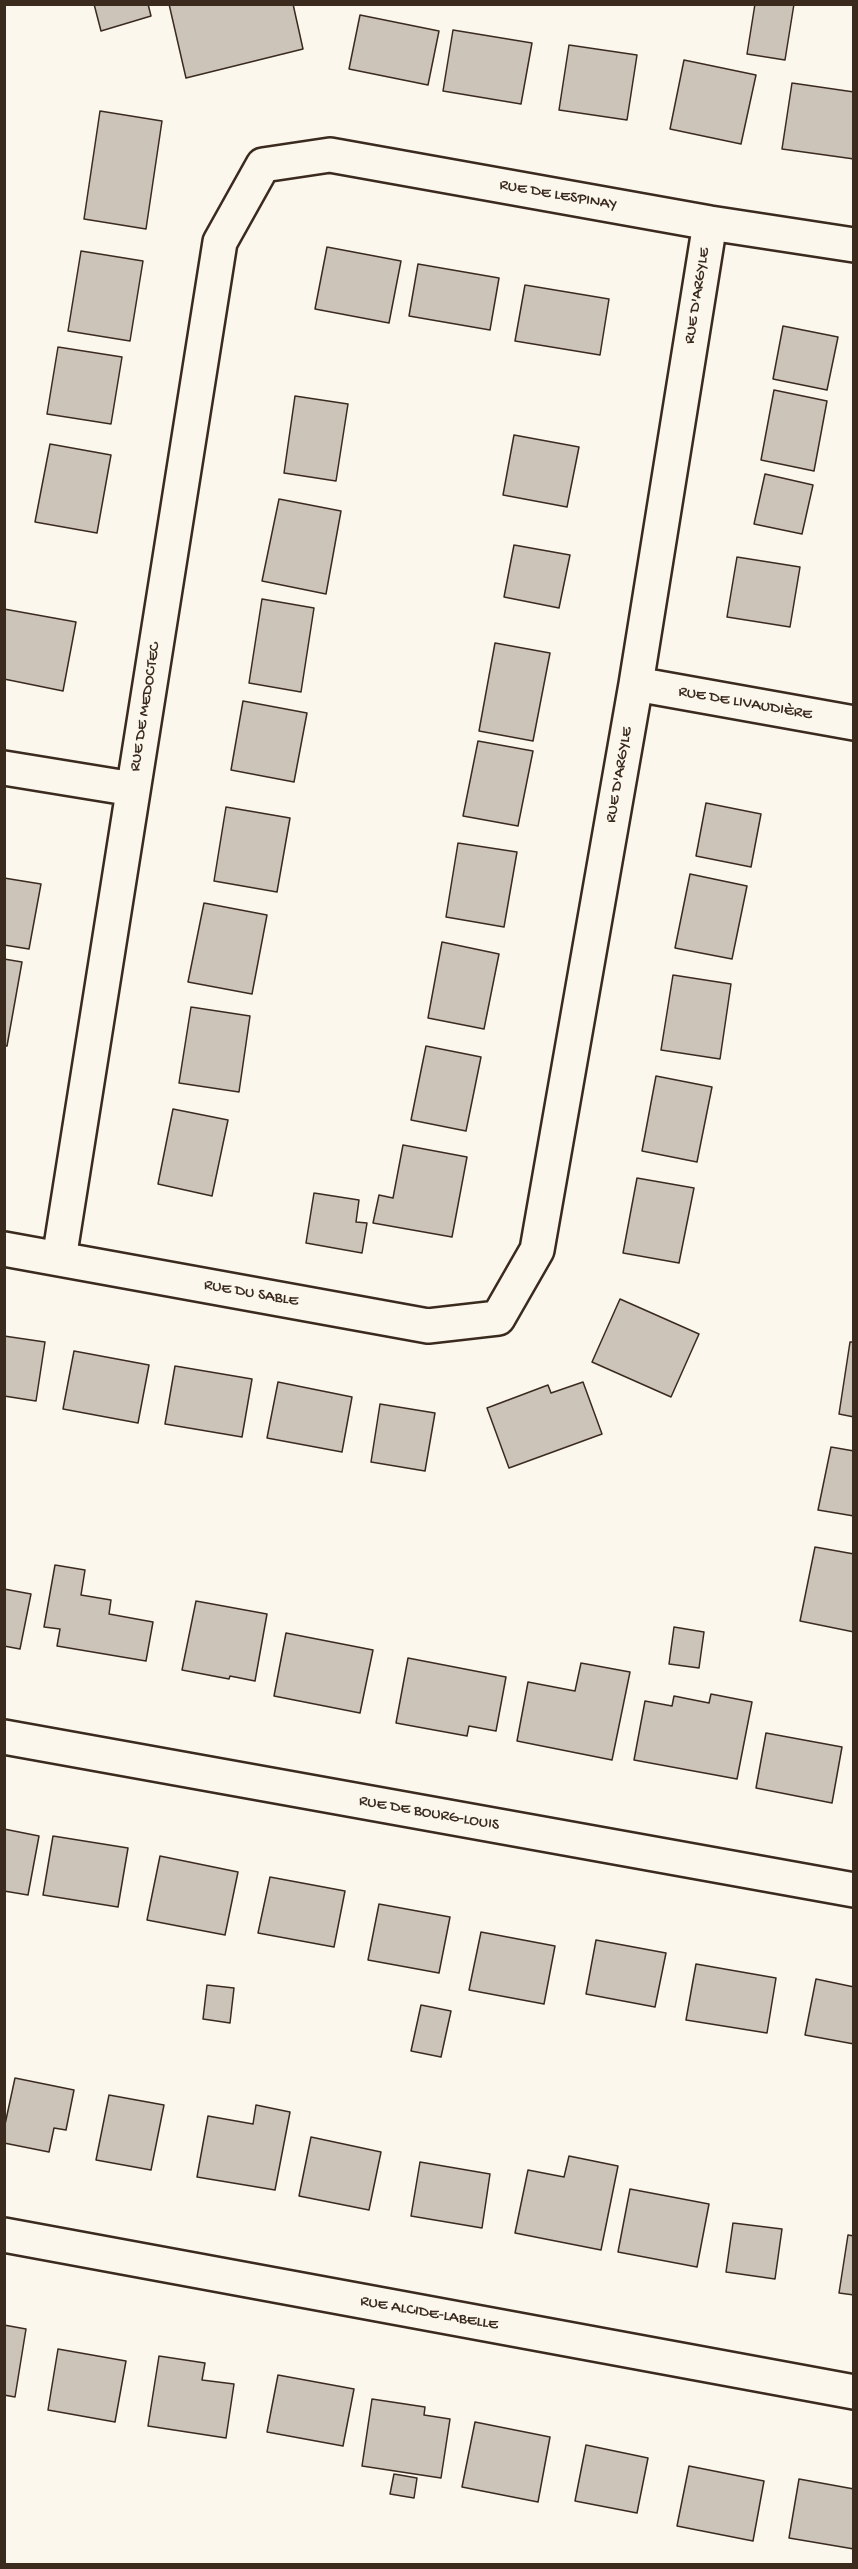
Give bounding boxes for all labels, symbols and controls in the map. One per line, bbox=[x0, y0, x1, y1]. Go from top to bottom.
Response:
street label: RUE DE LESPINAY bbox=[498, 176, 618, 216]
street label: RUE D'ARGYLE bbox=[681, 247, 715, 345]
street label: RUE DE MEDOCTEC bbox=[126, 641, 166, 773]
street label: RUE DE LIVAUDIÈRE bbox=[677, 683, 813, 725]
street label: RUE D'ARGYLE bbox=[602, 726, 638, 824]
street label: RUE DU SABLE bbox=[202, 1276, 300, 1312]
street label: RUE DE BOURG-LOUIS bbox=[357, 1792, 501, 1836]
street label: RUE ALCIDE-LABELLE bbox=[359, 2292, 499, 2336]

